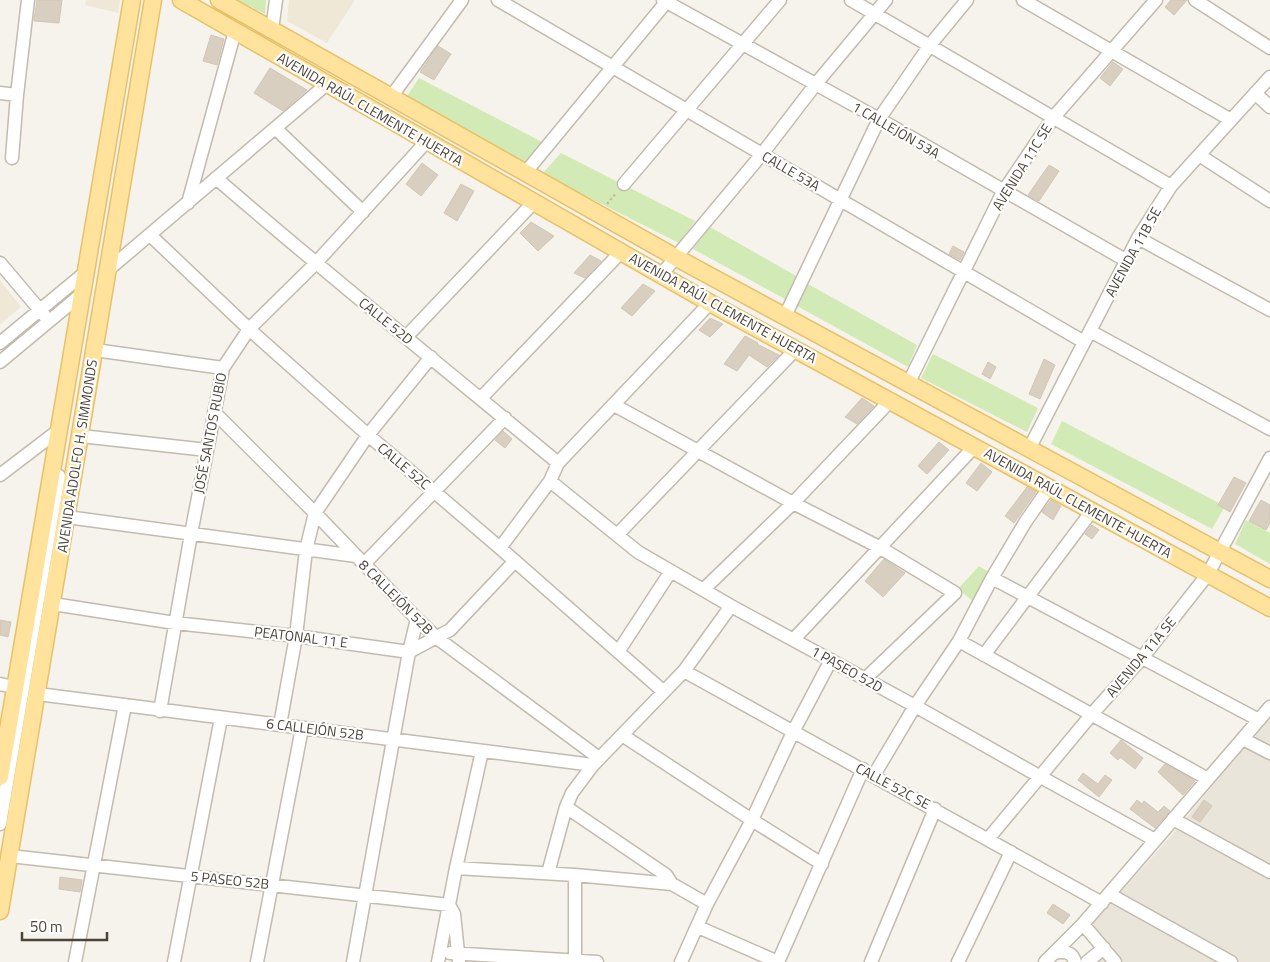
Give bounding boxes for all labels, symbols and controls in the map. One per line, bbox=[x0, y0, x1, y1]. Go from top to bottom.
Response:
street label: AVENIDA RAÚL CLEMENTE HUERTA bbox=[273, 47, 468, 171]
street label: 1 CALLEJÓN 53A bbox=[849, 96, 944, 163]
street label: AVENIDA 11C SE bbox=[987, 119, 1057, 214]
street label: CALLE 53A bbox=[758, 145, 825, 196]
street label: AVENIDA 11B SE bbox=[1099, 203, 1166, 300]
street label: AVENIDA RAÚL CLEMENTE HUERTA bbox=[626, 247, 821, 368]
street label: CALLE 52D bbox=[354, 292, 418, 349]
street label: AVENIDA ADOLFO H. SIMMONDS bbox=[51, 358, 102, 554]
street label: JOSÉ SANTOS RUBIO bbox=[187, 371, 232, 495]
street label: CALLE 52C bbox=[373, 437, 436, 494]
street label: AVENIDA RAÚL CLEMENTE HUERTA bbox=[981, 442, 1176, 563]
street label: 8 CALLEJÓN 52B bbox=[354, 555, 438, 639]
street label: AVENIDA 11A SE bbox=[1101, 612, 1181, 702]
street label: PEATONAL 11 E bbox=[253, 620, 349, 653]
street label: 1 PASEO 52D bbox=[807, 640, 887, 697]
street label: 6 CALLEJÓN 52B bbox=[265, 712, 365, 745]
street label: CALLE 52C SE bbox=[852, 757, 935, 814]
street label: 5 PASEO 52B bbox=[190, 865, 270, 894]
scale bar bbox=[22, 910, 108, 942]
text: 50 m bbox=[30, 915, 63, 938]

